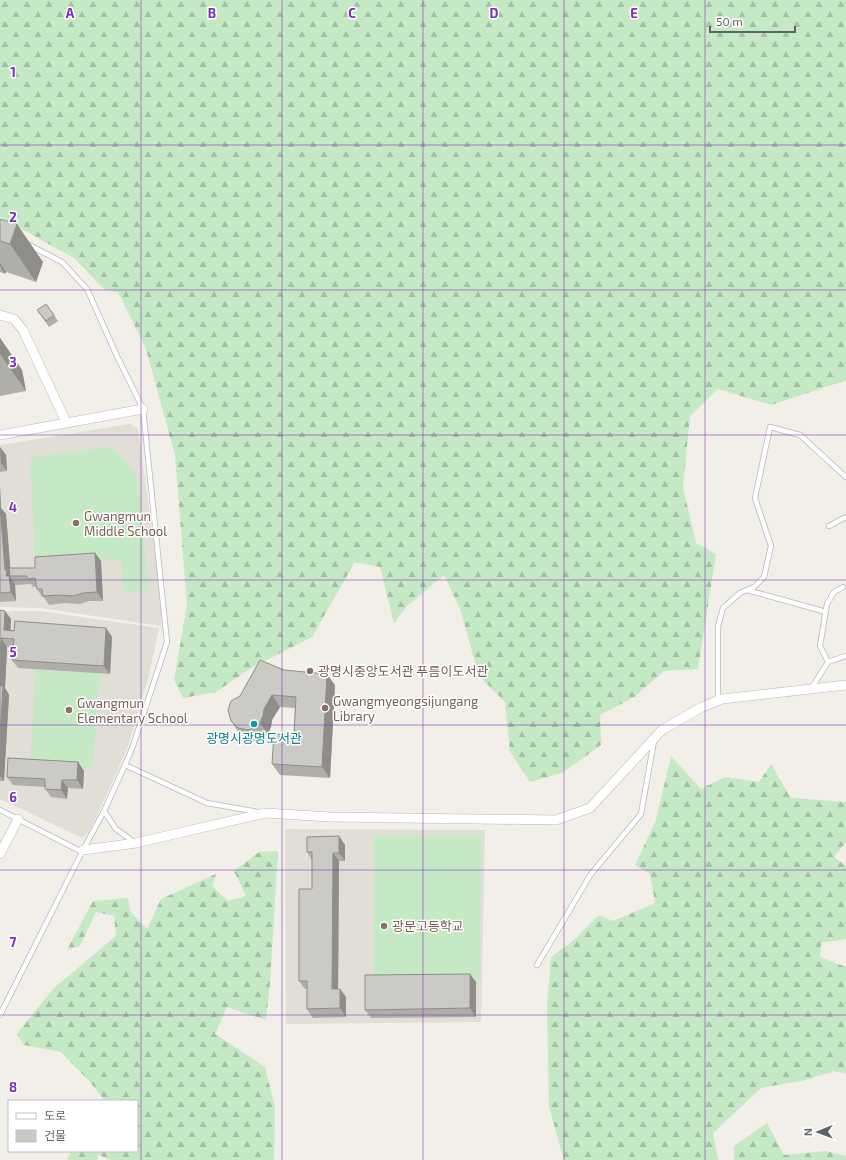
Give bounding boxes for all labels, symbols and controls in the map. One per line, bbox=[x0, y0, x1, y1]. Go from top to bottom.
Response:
text: A bbox=[66, 5, 75, 21]
text: B bbox=[208, 5, 216, 21]
text: C bbox=[348, 5, 356, 21]
text: D bbox=[490, 5, 499, 21]
text: E bbox=[630, 5, 638, 21]
scale bar bbox=[710, 8, 795, 34]
text: 50 m bbox=[716, 14, 743, 28]
text: 1 bbox=[10, 64, 16, 80]
text: 2 bbox=[9, 209, 17, 225]
text: 3 bbox=[9, 354, 17, 370]
text: 4 bbox=[9, 499, 17, 515]
place label: Gwangmun Middle School bbox=[84, 508, 167, 539]
marker: Gwangmun Middle School bbox=[71, 518, 81, 528]
text: 5 bbox=[9, 644, 17, 660]
place label: 광명시중앙도서관 푸름이도서관 bbox=[318, 663, 488, 679]
marker: 광명시중앙도서관 푸름이도서관 bbox=[305, 666, 315, 676]
place label: Gwangmyeongsijungang Library bbox=[333, 693, 478, 724]
place label: Gwangmun Elementary School bbox=[77, 695, 188, 726]
marker: Gwangmyeongsijungang Library bbox=[320, 703, 330, 713]
marker: Gwangmun Elementary School bbox=[64, 705, 74, 715]
marker: 광명시광명도서관 bbox=[249, 719, 259, 729]
place label: 광명시광명도서관 bbox=[206, 730, 302, 746]
text: 6 bbox=[9, 789, 17, 805]
place label: 광문고등학교 bbox=[392, 918, 464, 934]
marker: 광문고등학교 bbox=[379, 921, 389, 931]
text: 7 bbox=[10, 934, 17, 950]
text: 8 bbox=[9, 1079, 17, 1095]
legend bbox=[8, 1100, 138, 1152]
text: 도로 bbox=[44, 1108, 66, 1122]
north arrow bbox=[798, 1112, 838, 1152]
text: 건물 bbox=[44, 1128, 66, 1142]
text: N bbox=[801, 1128, 814, 1136]

